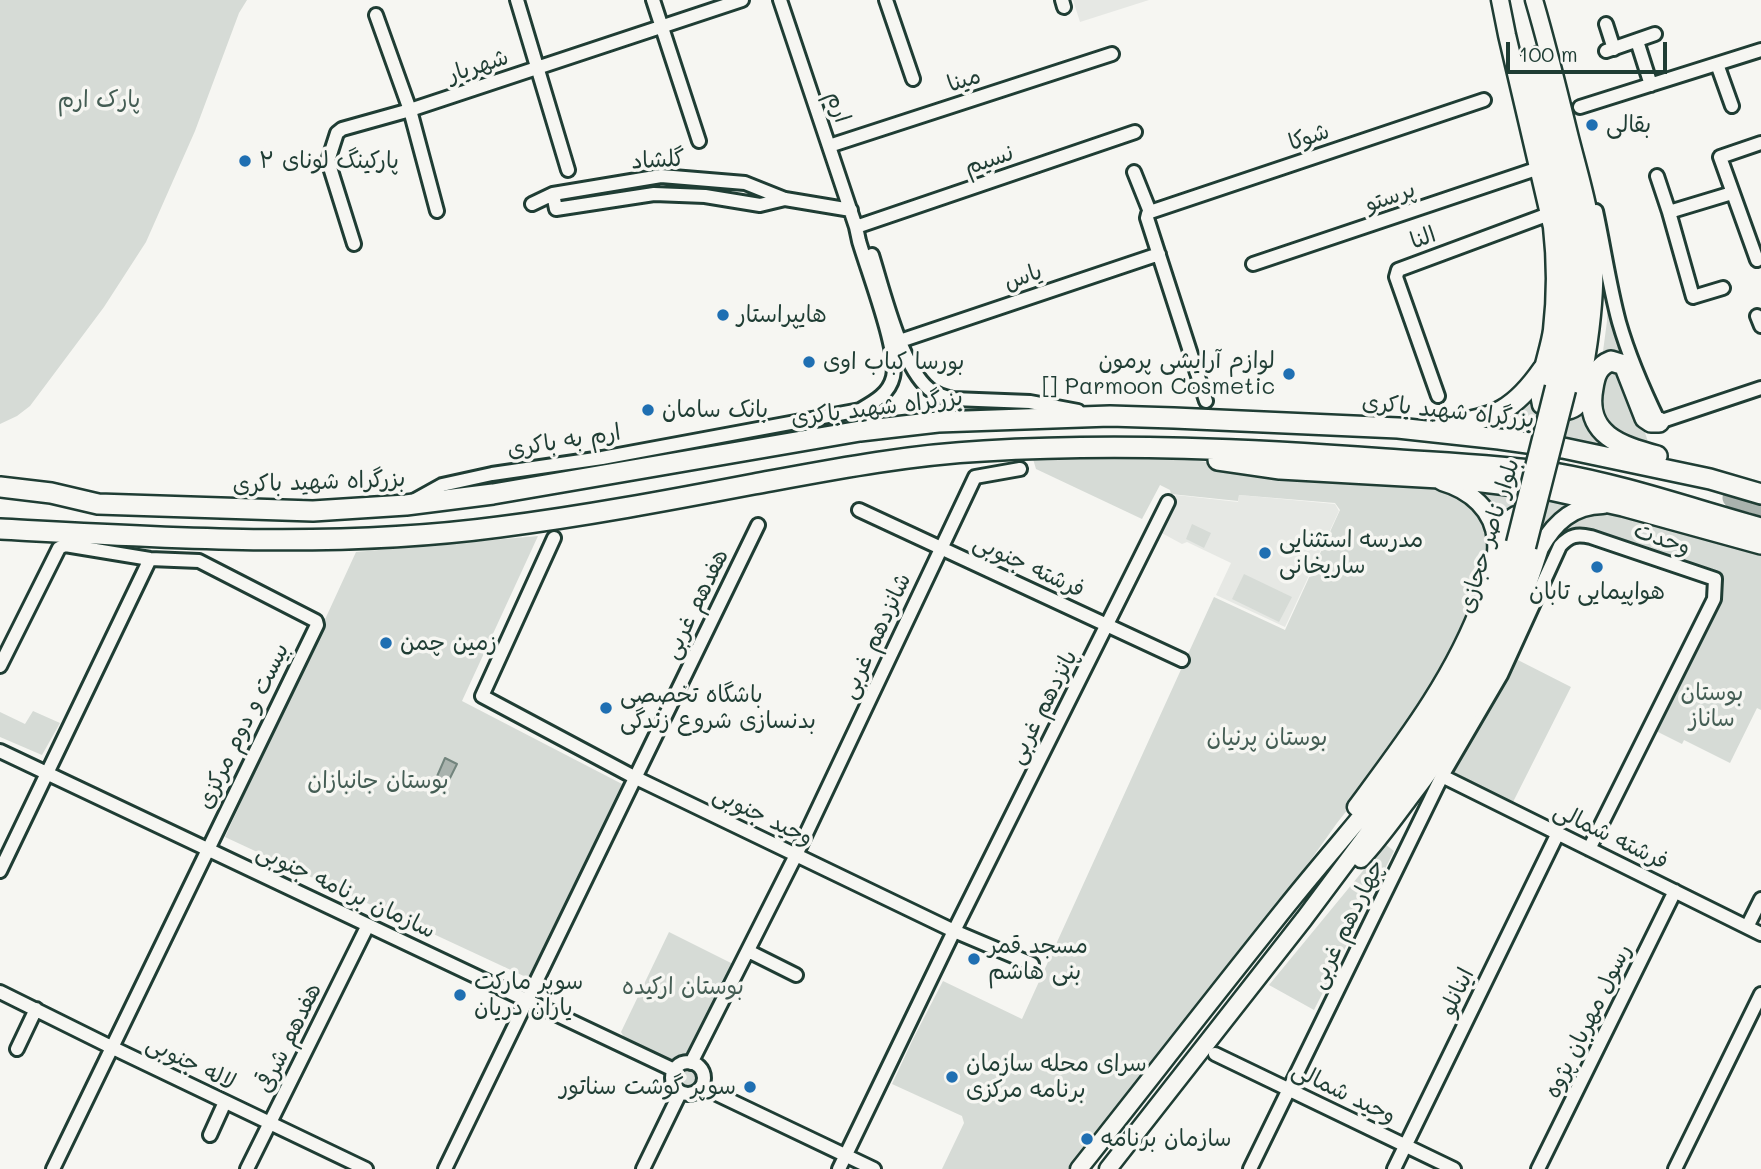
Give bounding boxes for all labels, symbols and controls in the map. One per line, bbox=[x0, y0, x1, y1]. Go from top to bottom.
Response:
scale bar bbox=[1509, 28, 1670, 72]
text: 100 m bbox=[1519, 40, 1578, 67]
street label: شهریار bbox=[444, 43, 512, 89]
street label: مینا bbox=[944, 62, 984, 98]
park label: پارک ارم bbox=[57, 86, 141, 114]
street label: ارم bbox=[820, 88, 856, 126]
place label: بقالی bbox=[1606, 111, 1651, 139]
street label: شوکا bbox=[1285, 117, 1333, 157]
marker: بقالی bbox=[1584, 117, 1600, 133]
street label: نسیم bbox=[961, 139, 1017, 181]
street label: گلشاد bbox=[631, 145, 685, 175]
place label: پارکینگ لونای ۲ bbox=[259, 147, 399, 175]
marker: پارکینگ لونای ۲ bbox=[237, 153, 253, 169]
street label: پرستو bbox=[1361, 176, 1419, 218]
street label: النا bbox=[1406, 221, 1440, 255]
street label: یاس bbox=[1000, 258, 1046, 296]
place label: هایپراستار bbox=[737, 301, 827, 329]
marker: هایپراستار bbox=[715, 307, 731, 323]
place label: لوازم آرایشی پرمون [] Parmoon Cosmetic bbox=[1042, 347, 1275, 401]
place label: بورسا کباب اوی bbox=[823, 348, 964, 376]
marker: بورسا کباب اوی bbox=[801, 354, 817, 370]
marker: لوازم آرایشی پرمون [] Parmoon Cosmetic bbox=[1281, 366, 1297, 382]
street label: بزرگراه شهید باکری bbox=[789, 384, 965, 432]
street label: بزرگراه شهید باکری bbox=[1361, 388, 1535, 434]
place label: بانک سامان bbox=[662, 396, 768, 424]
marker: بانک سامان bbox=[640, 402, 656, 418]
street label: ارم به باکری bbox=[505, 418, 623, 464]
street label: بلوار ناصر حجازی bbox=[1452, 455, 1526, 617]
street label: بزرگراه شهید باکری bbox=[232, 465, 406, 499]
street label: وحدت bbox=[1630, 516, 1694, 562]
place label: مدرسه استثنایی ساریخانی bbox=[1279, 526, 1423, 580]
street label: فرشته جنوبی bbox=[969, 528, 1089, 604]
street label: هفدهم غربی bbox=[658, 545, 734, 663]
marker: مدرسه استثنایی ساریخانی bbox=[1257, 545, 1273, 561]
marker: هواپیمایی تابان bbox=[1589, 559, 1605, 575]
street label: شانزدهم غربی bbox=[835, 569, 917, 703]
place label: هواپیمایی تابان bbox=[1529, 578, 1665, 606]
place label: زمین چمن bbox=[400, 629, 497, 657]
marker: زمین چمن bbox=[378, 635, 394, 651]
street label: بیست و دوم مرکزی bbox=[191, 639, 295, 813]
street label: پانزدهم غربی bbox=[1003, 645, 1083, 769]
park label: بوستان ساناز bbox=[1681, 679, 1743, 733]
place label: باشگاه تخصصی بدنسازی شروع زندگی bbox=[620, 681, 816, 735]
marker: باشگاه تخصصی بدنسازی شروع زندگی bbox=[598, 700, 614, 716]
park label: بوستان پرنیان bbox=[1206, 724, 1328, 752]
park label: بوستان جانبازان bbox=[307, 767, 449, 795]
street label: وحید جنوبی bbox=[709, 780, 817, 852]
street label: فرشته شمالی bbox=[1549, 796, 1673, 876]
street label: سازمان برنامه جنوبی bbox=[252, 837, 440, 945]
street label: چهاردهم غربی bbox=[1304, 855, 1390, 993]
place label: مسجد قمر بنی هاشم bbox=[988, 932, 1088, 986]
street label: رسول مهربان پژوه bbox=[1539, 939, 1637, 1103]
marker: مسجد قمر بنی هاشم bbox=[966, 951, 982, 967]
street label: اینانلو bbox=[1434, 964, 1480, 1020]
place label: سوپر مارکت یاران دریان bbox=[474, 968, 583, 1022]
park label: بوستان ارکیده bbox=[622, 973, 744, 1001]
street label: هفدهم شرقی bbox=[251, 979, 327, 1097]
marker: سوپر مارکت یاران دریان bbox=[452, 987, 468, 1003]
street label: لاله جنوبی bbox=[142, 1030, 240, 1096]
place label: سرای محله سازمان برنامه مرکزی bbox=[966, 1050, 1147, 1104]
street label: وحید شمالی bbox=[1287, 1056, 1401, 1130]
marker: سرای محله سازمان برنامه مرکزی bbox=[944, 1069, 960, 1085]
place label: سوپر گوشت سناتور bbox=[559, 1073, 736, 1101]
marker: سوپر گوشت سناتور bbox=[742, 1079, 758, 1095]
place label: سازمان برنامه bbox=[1101, 1125, 1231, 1153]
marker: سازمان برنامه bbox=[1079, 1131, 1095, 1147]

